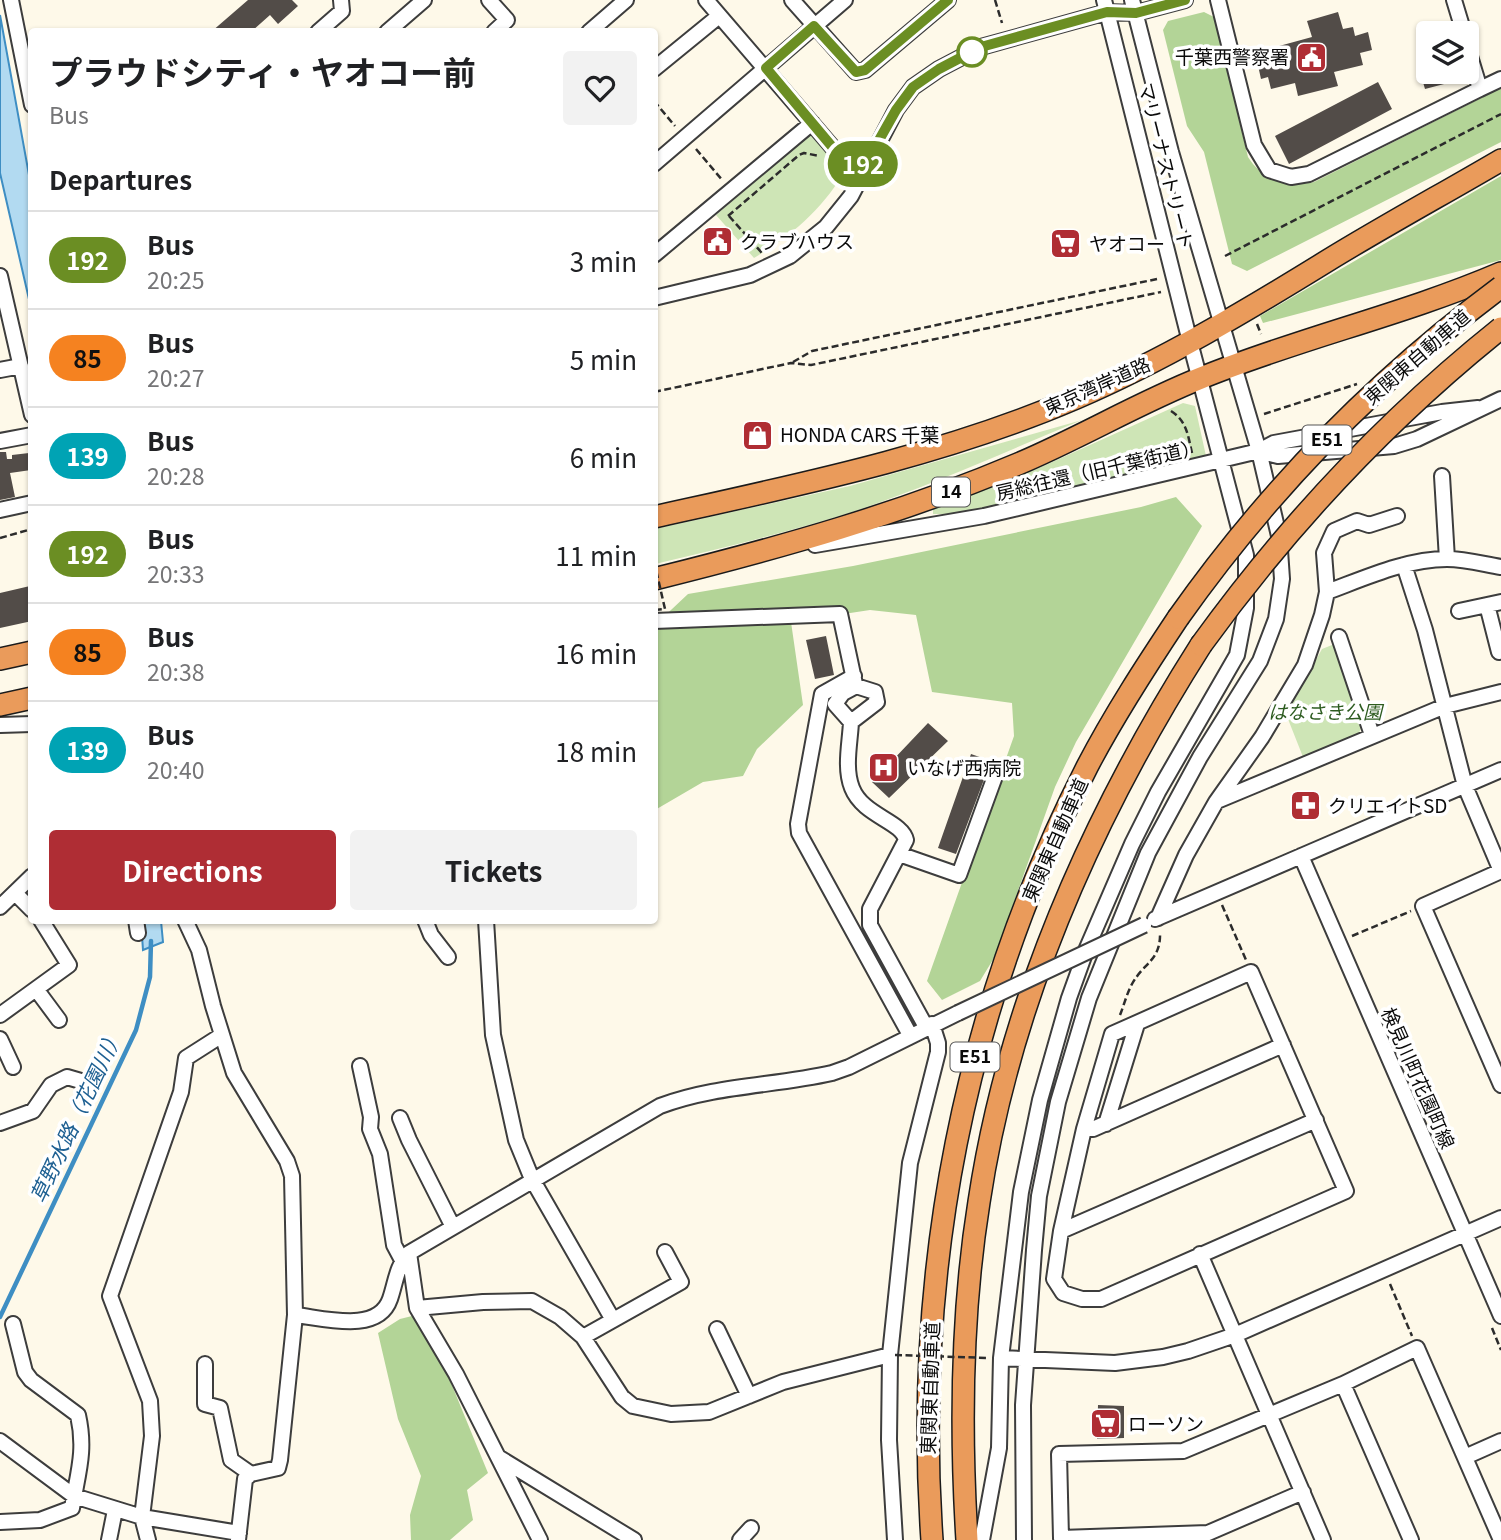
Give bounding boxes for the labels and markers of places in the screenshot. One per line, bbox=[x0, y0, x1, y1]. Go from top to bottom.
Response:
unlabelled marker bbox=[957, 37, 987, 67]
public building icon: 千葉西警察署 bbox=[1295, 40, 1329, 74]
place label: 千葉西警察署 bbox=[1175, 42, 1289, 69]
public building icon: クラブハウス bbox=[700, 225, 734, 259]
place label: クラブハウス bbox=[740, 227, 854, 254]
supermarket icon: ヤオコー bbox=[1049, 227, 1083, 261]
place label: ヤオコー bbox=[1089, 229, 1165, 256]
shop icon: HONDA CARS 千葉 bbox=[740, 418, 774, 452]
place label: HONDA CARS 千葉 bbox=[780, 420, 939, 447]
hospital icon: いなげ西病院 bbox=[867, 751, 901, 785]
place label: いなげ西病院 bbox=[907, 753, 1021, 780]
pharmacy icon: クリエイトSD bbox=[1288, 789, 1322, 823]
place label: クリエイトSD bbox=[1328, 791, 1447, 818]
supermarket icon: ローソン bbox=[1088, 1407, 1122, 1441]
place label: ローソン bbox=[1128, 1409, 1204, 1436]

